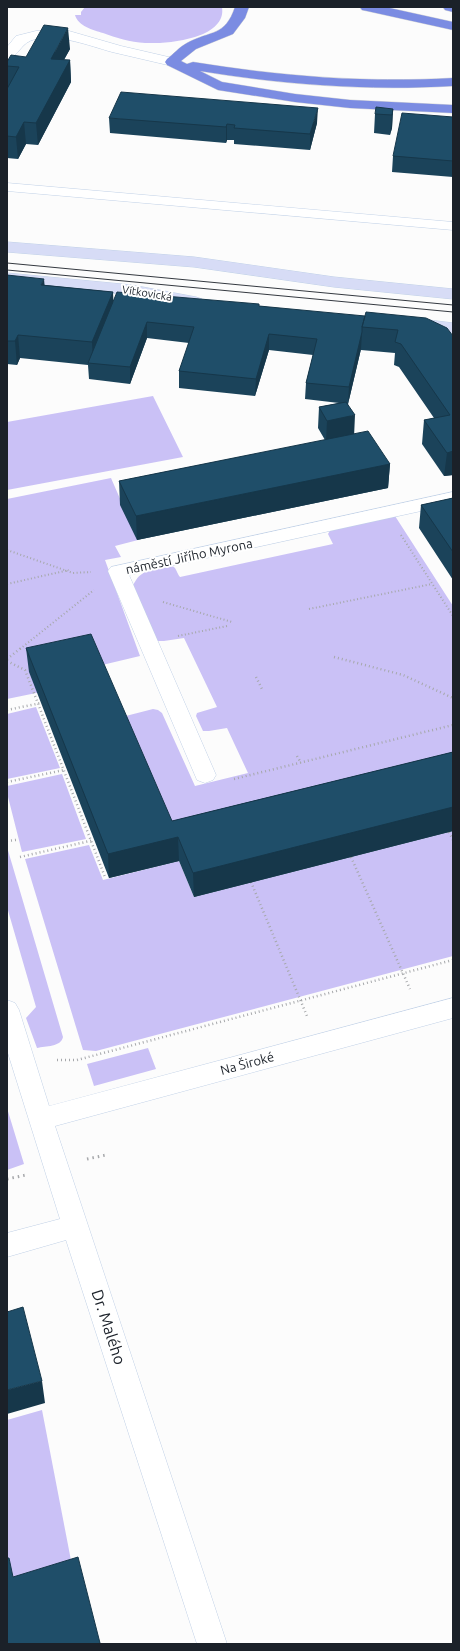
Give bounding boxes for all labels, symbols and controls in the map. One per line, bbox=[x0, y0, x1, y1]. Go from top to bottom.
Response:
street label: Vítkovická bbox=[121, 283, 173, 303]
street label: náměstí Jiřího Myrona bbox=[124, 536, 254, 576]
street label: Na Široké bbox=[219, 1049, 275, 1077]
street label: Dr. Malého bbox=[88, 1287, 130, 1367]

